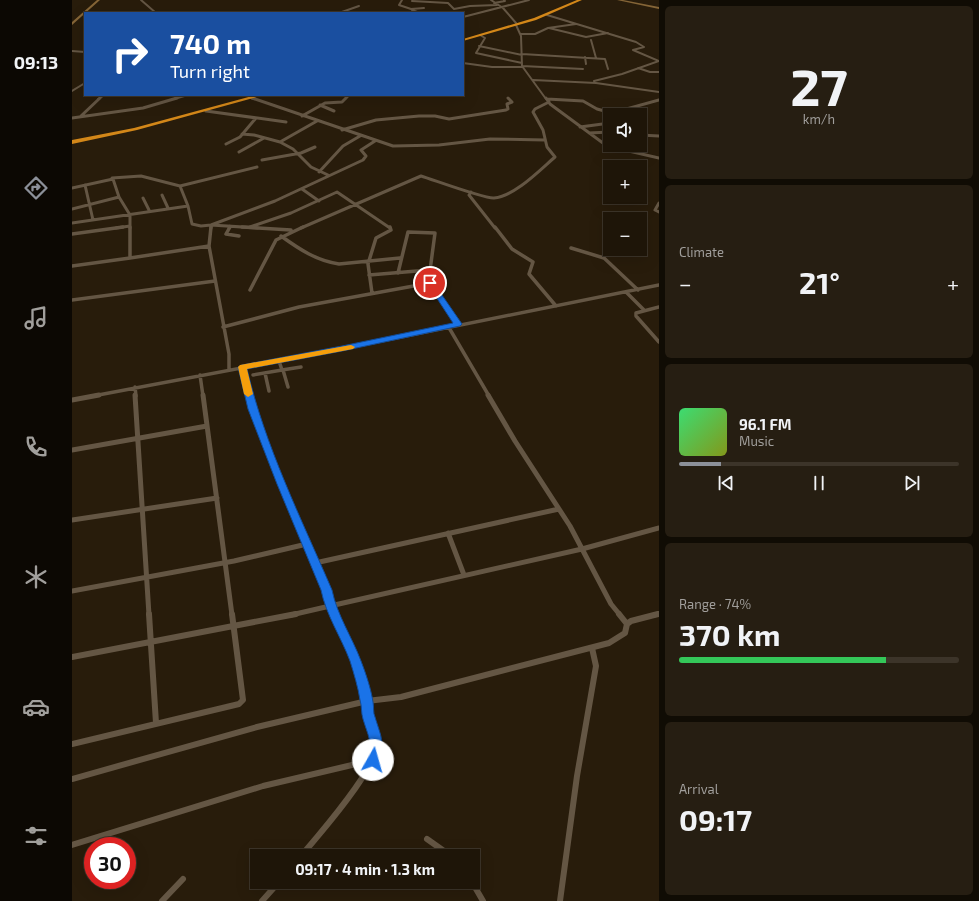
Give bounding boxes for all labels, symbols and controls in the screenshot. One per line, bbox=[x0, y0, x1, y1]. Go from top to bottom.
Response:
text: 740 m bbox=[170, 26, 251, 60]
icon: right bbox=[104, 28, 156, 80]
text: 09:13 bbox=[14, 51, 58, 73]
text: 27 bbox=[790, 54, 848, 116]
text: Turn right bbox=[170, 60, 250, 82]
map controls bbox=[603, 108, 647, 256]
button: sound bbox=[603, 108, 647, 152]
text: km/h bbox=[803, 111, 835, 127]
button: + bbox=[603, 160, 647, 204]
icon: directions bbox=[22, 174, 50, 202]
button: − bbox=[603, 212, 647, 256]
text: Climate bbox=[679, 244, 724, 260]
text: 21° bbox=[799, 264, 840, 300]
pin bbox=[413, 266, 447, 300]
text: − bbox=[679, 270, 692, 296]
text: + bbox=[947, 270, 959, 296]
icon: arrive bbox=[419, 272, 441, 294]
icon: music bbox=[22, 304, 50, 332]
text: 96.1 FM bbox=[739, 415, 792, 433]
icon: phone bbox=[22, 433, 50, 461]
text: Music bbox=[739, 433, 774, 449]
icon: previous bbox=[715, 472, 737, 494]
icon: pause bbox=[808, 472, 830, 494]
icon: next bbox=[901, 472, 923, 494]
icon: climate bbox=[22, 563, 50, 591]
text: Range · 74% bbox=[679, 596, 751, 612]
text: 370 km bbox=[679, 616, 780, 652]
icon: car bbox=[22, 693, 50, 721]
position arrow bbox=[352, 739, 394, 781]
text: Arrival bbox=[679, 781, 719, 797]
text: 09:17 bbox=[679, 801, 752, 837]
icon: filters bbox=[22, 822, 50, 850]
speed limit sign: 30 bbox=[84, 837, 136, 889]
text: 09:17 · 4 min · 1.3 km bbox=[295, 860, 435, 878]

